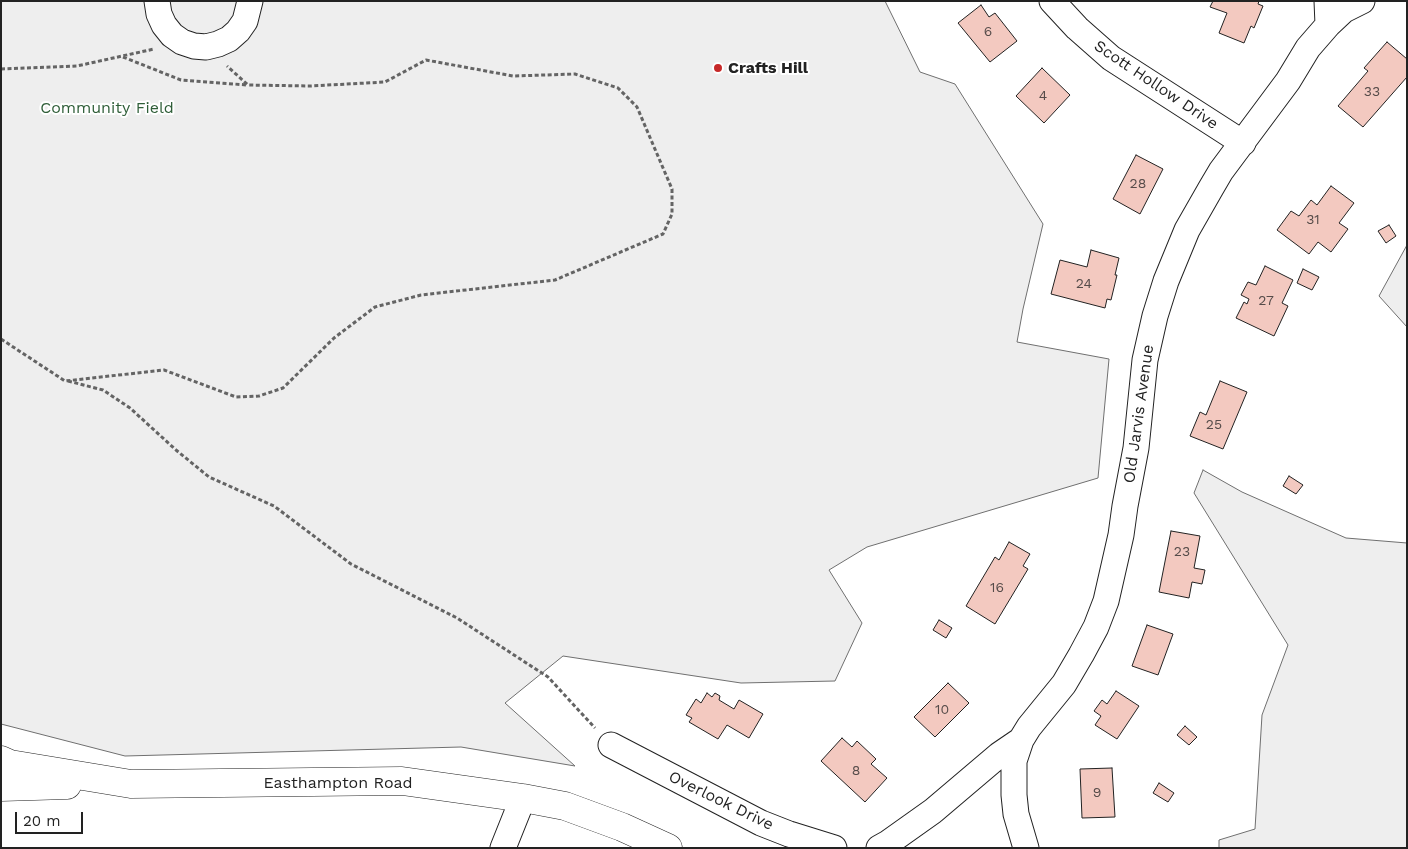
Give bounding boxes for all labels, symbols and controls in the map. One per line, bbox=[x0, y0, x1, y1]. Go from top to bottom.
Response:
house number: 6 bbox=[984, 24, 992, 40]
street label: Scott Hollow Drive bbox=[1090, 36, 1222, 134]
place label: Crafts Hill bbox=[728, 58, 808, 78]
marker: Crafts Hill bbox=[712, 62, 724, 74]
house number: 33 bbox=[1364, 84, 1380, 100]
house number: 4 bbox=[1039, 88, 1047, 104]
park label: Community Field bbox=[40, 98, 174, 118]
house number: 28 bbox=[1130, 176, 1146, 192]
house number: 31 bbox=[1306, 212, 1320, 228]
house number: 24 bbox=[1076, 276, 1092, 292]
house number: 27 bbox=[1258, 293, 1274, 309]
street label: Old Jarvis Avenue bbox=[1120, 343, 1158, 485]
house number: 25 bbox=[1206, 417, 1222, 433]
house number: 23 bbox=[1174, 544, 1190, 560]
house number: 16 bbox=[990, 580, 1004, 596]
house number: 10 bbox=[935, 702, 949, 718]
house number: 8 bbox=[852, 763, 860, 779]
street label: Overlook Drive bbox=[665, 767, 777, 835]
street label: Easthampton Road bbox=[263, 773, 413, 793]
house number: 9 bbox=[1093, 785, 1101, 801]
scale bar bbox=[18, 802, 85, 834]
text: 20 m bbox=[23, 812, 61, 830]

